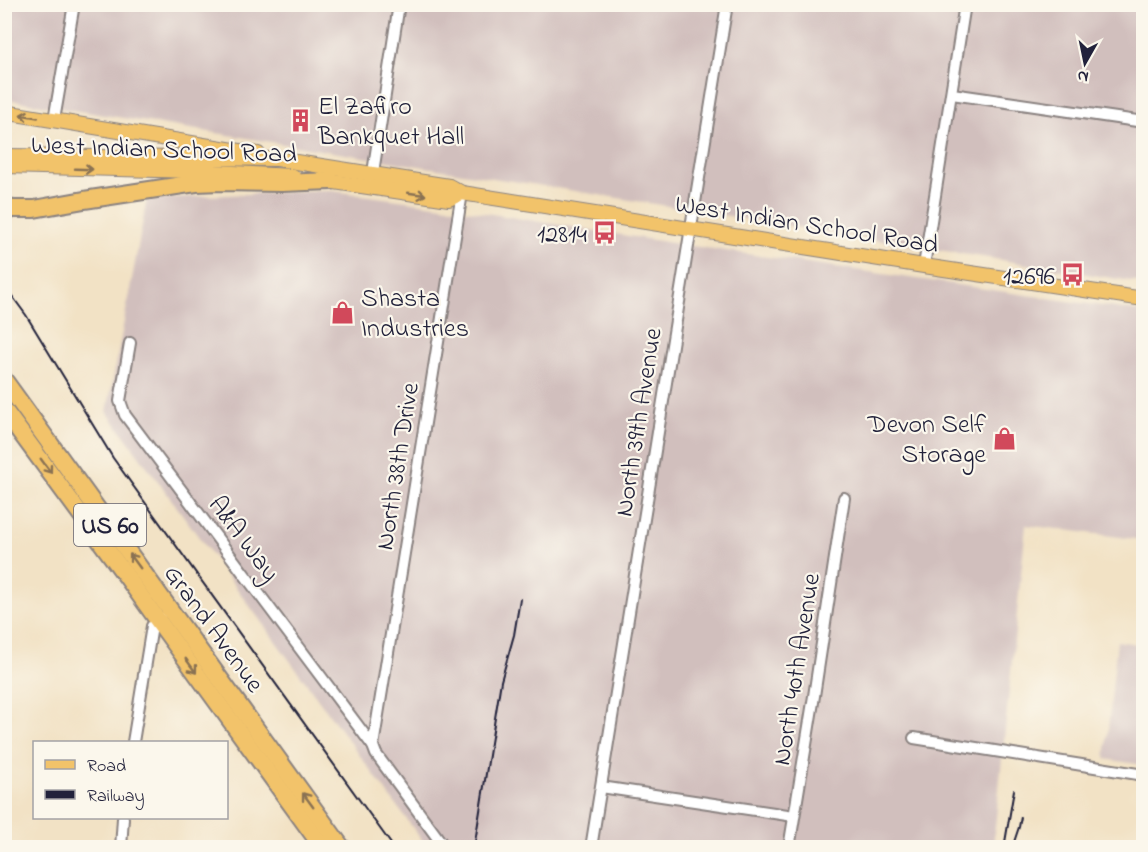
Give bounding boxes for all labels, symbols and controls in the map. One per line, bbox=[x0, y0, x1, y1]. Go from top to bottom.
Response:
north arrow bbox=[1055, 33, 1115, 93]
text: N bbox=[1076, 63, 1090, 89]
place label: El Zafiro Bankquet Hall bbox=[317, 89, 464, 157]
building icon: El Zafiro Bankquet Hall bbox=[287, 107, 313, 133]
one-way arrow bbox=[20, 110, 40, 121]
street label: West Indian School Road bbox=[30, 127, 298, 175]
one-way arrow bbox=[73, 163, 93, 175]
street label: West Indian School Road bbox=[672, 186, 941, 266]
one-way arrow bbox=[406, 189, 426, 200]
place label: 12814 bbox=[537, 217, 587, 255]
bus stop icon: 12814 bbox=[592, 220, 618, 246]
place label: 12696 bbox=[1003, 259, 1055, 297]
bus stop icon: 12696 bbox=[1060, 262, 1086, 288]
place label: Shasta Industries bbox=[361, 281, 469, 349]
shop icon: Shasta Industries bbox=[330, 299, 356, 325]
street label: North 39th Avenue bbox=[606, 325, 674, 520]
street label: North 38th Drive bbox=[367, 380, 431, 553]
place label: Devon Self Storage bbox=[867, 407, 987, 475]
shop icon: Devon Self Storage bbox=[991, 425, 1017, 451]
one-way arrow bbox=[40, 458, 52, 474]
street label: A&A Way bbox=[198, 489, 288, 591]
road number: US 60 bbox=[74, 504, 146, 546]
one-way arrow bbox=[129, 554, 142, 570]
street label: Grand Avenue bbox=[153, 558, 272, 702]
street label: North 40th Avenue bbox=[764, 570, 832, 768]
one-way arrow bbox=[185, 658, 197, 674]
legend bbox=[33, 741, 228, 819]
text: Road bbox=[87, 754, 126, 780]
text: Railway bbox=[87, 784, 144, 810]
one-way arrow bbox=[302, 793, 314, 809]

